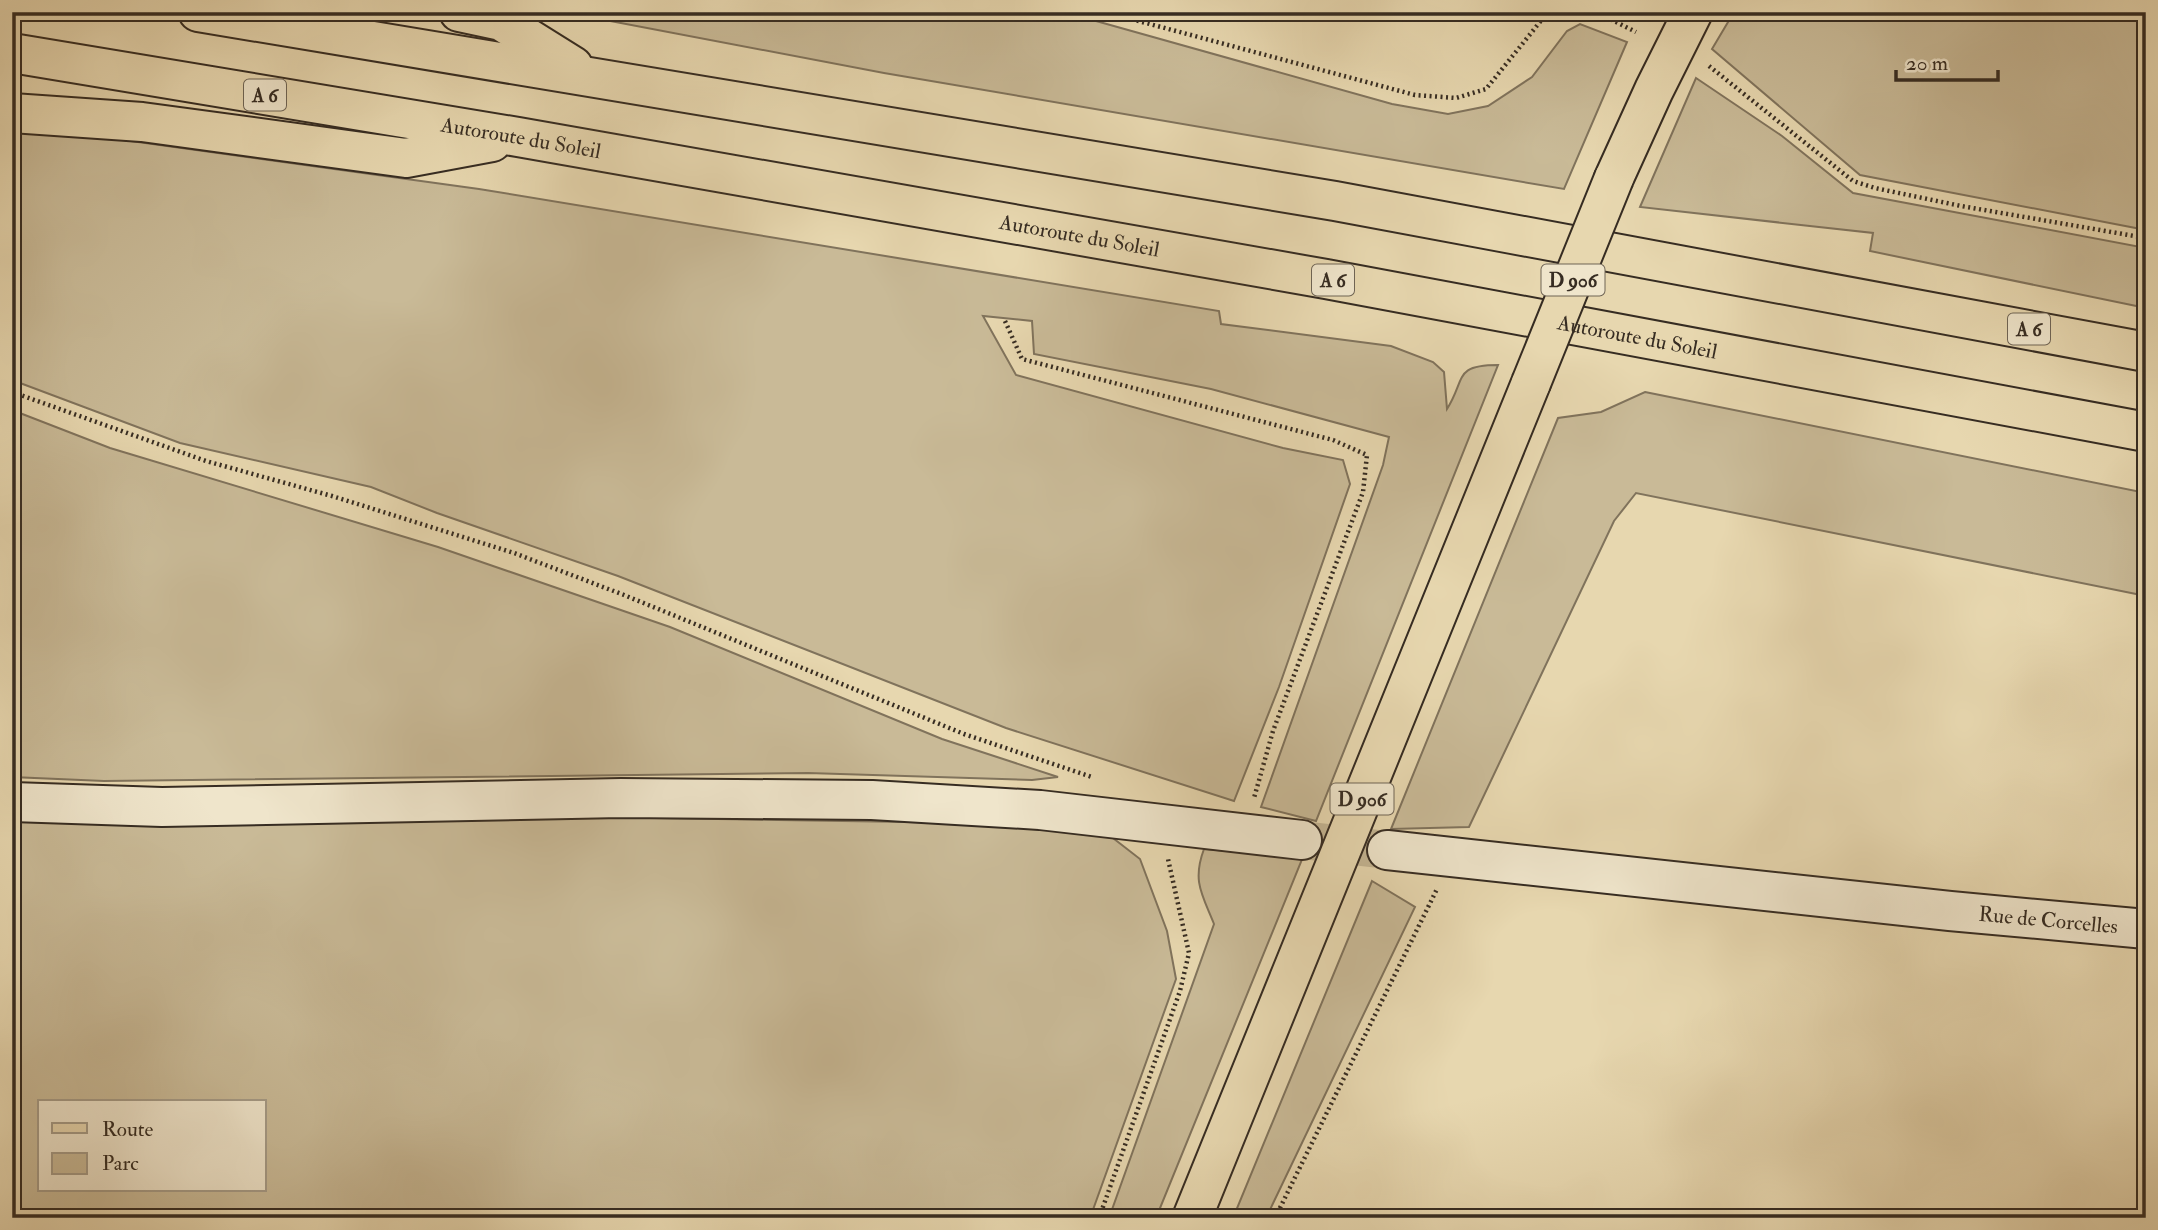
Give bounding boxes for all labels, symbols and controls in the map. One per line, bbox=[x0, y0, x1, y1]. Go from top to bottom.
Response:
scale bar bbox=[1896, 38, 1997, 82]
text: 20 m bbox=[1906, 50, 1948, 77]
road number: A 6 bbox=[244, 80, 286, 110]
street label: Autoroute du Soleil bbox=[438, 111, 604, 165]
street label: Autoroute du Soleil bbox=[996, 209, 1162, 264]
road number: A 6 bbox=[1312, 264, 1354, 296]
road number: D 906 bbox=[1542, 264, 1604, 296]
street label: Autoroute du Soleil bbox=[1554, 309, 1720, 366]
road number: A 6 bbox=[2008, 314, 2050, 344]
road number: D 906 bbox=[1330, 784, 1394, 814]
street label: Rue de Corcelles bbox=[1977, 901, 2119, 940]
legend bbox=[38, 1100, 266, 1192]
text: Route bbox=[102, 1116, 154, 1143]
text: Parc bbox=[102, 1150, 139, 1177]

